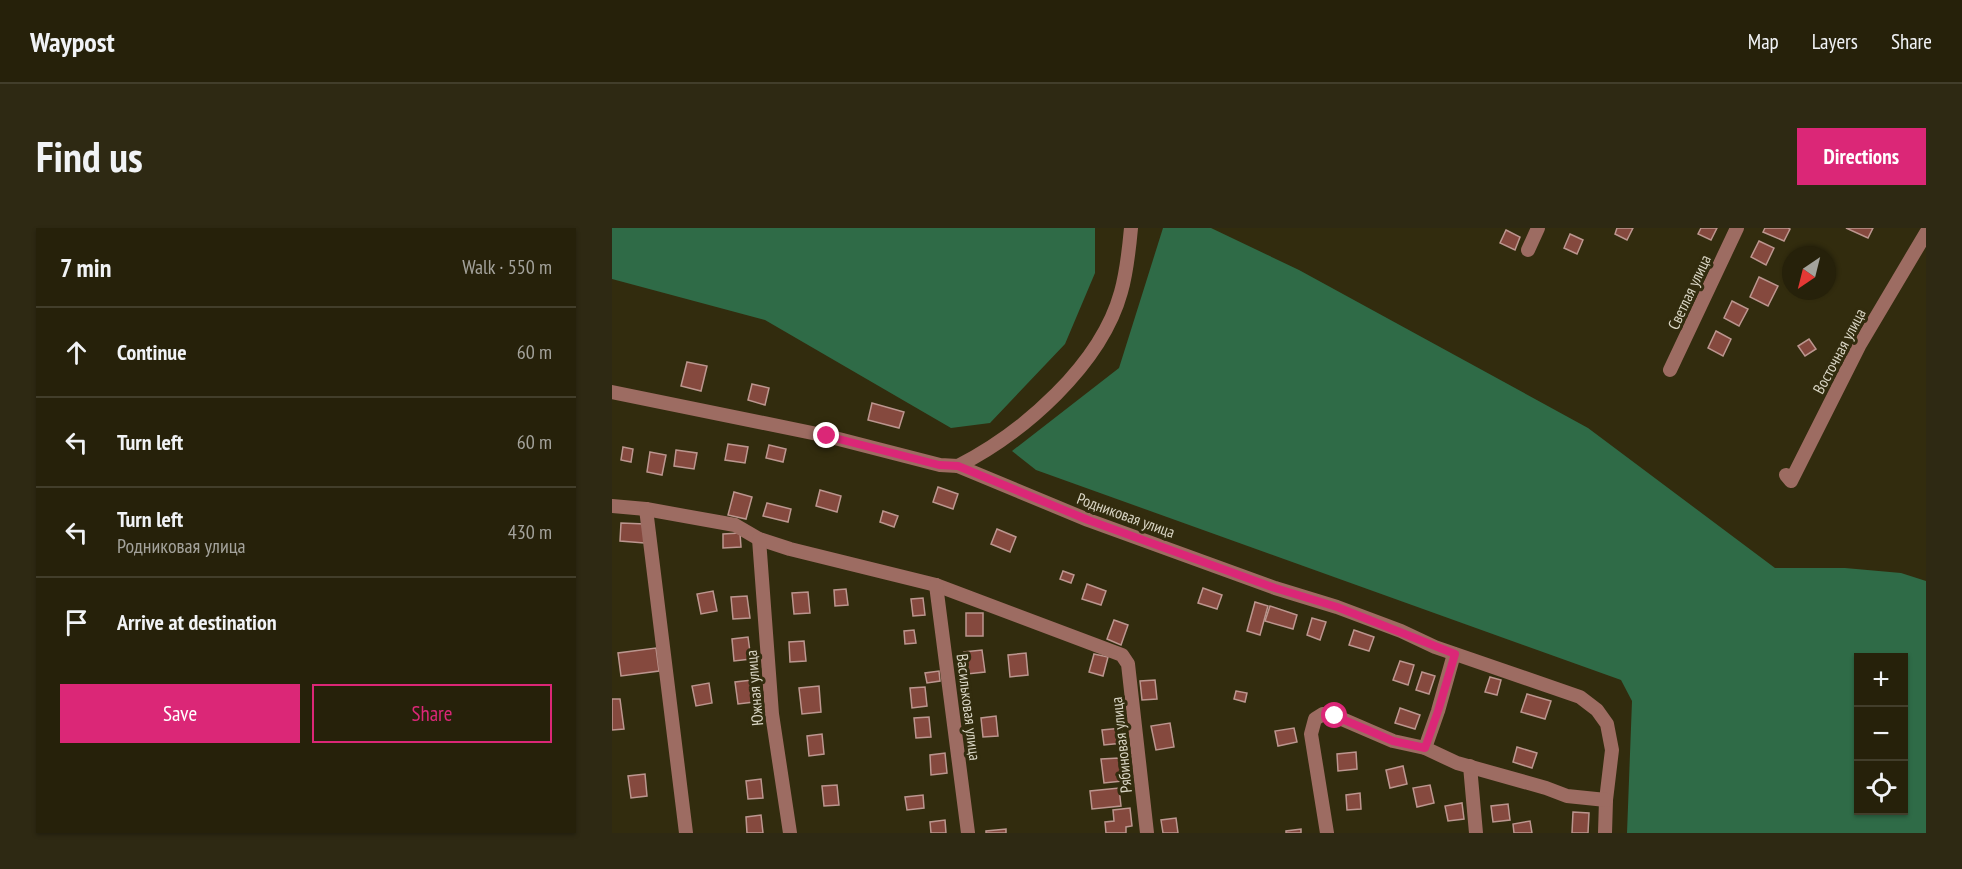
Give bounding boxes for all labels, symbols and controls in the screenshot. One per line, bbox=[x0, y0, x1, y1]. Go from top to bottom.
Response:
text: Waypost bbox=[30, 23, 115, 60]
text: Map bbox=[1748, 28, 1779, 55]
text: Layers bbox=[1812, 28, 1858, 55]
text: Share bbox=[1891, 28, 1932, 55]
button: Directions bbox=[1797, 128, 1926, 185]
text: Find us bbox=[36, 129, 143, 184]
north arrow bbox=[1782, 246, 1836, 300]
text: 7 min bbox=[60, 251, 111, 284]
street label: Светлая улица bbox=[1663, 251, 1715, 333]
text: Walk · 550 m bbox=[462, 254, 552, 280]
street label: Восточная улица bbox=[1808, 305, 1870, 397]
icon: ahead bbox=[60, 336, 93, 369]
text: Continue bbox=[117, 338, 187, 366]
text: 60 m bbox=[517, 339, 552, 365]
route end bbox=[813, 422, 839, 448]
icon: left bbox=[60, 426, 93, 459]
text: Turn left bbox=[117, 428, 183, 456]
text: 60 m bbox=[517, 429, 552, 455]
street label: Родниковая улица bbox=[1074, 488, 1178, 542]
text: Turn left bbox=[117, 505, 183, 533]
icon: left bbox=[60, 516, 93, 549]
text: 430 m bbox=[508, 519, 552, 545]
text: Родниковая улица bbox=[117, 533, 246, 559]
icon: arrive bbox=[60, 606, 93, 639]
text: Arrive at destination bbox=[117, 608, 277, 636]
street label: Южная улица bbox=[741, 649, 767, 727]
street label: Васильковая улица bbox=[953, 653, 985, 761]
map controls bbox=[1854, 653, 1908, 815]
button: + bbox=[1854, 653, 1908, 707]
button: Save bbox=[60, 684, 300, 743]
button: Share bbox=[312, 684, 552, 743]
street label: Рябиновая улица bbox=[1106, 696, 1136, 794]
route start bbox=[1321, 702, 1347, 728]
button: − bbox=[1854, 707, 1908, 761]
button: locate bbox=[1854, 761, 1908, 815]

